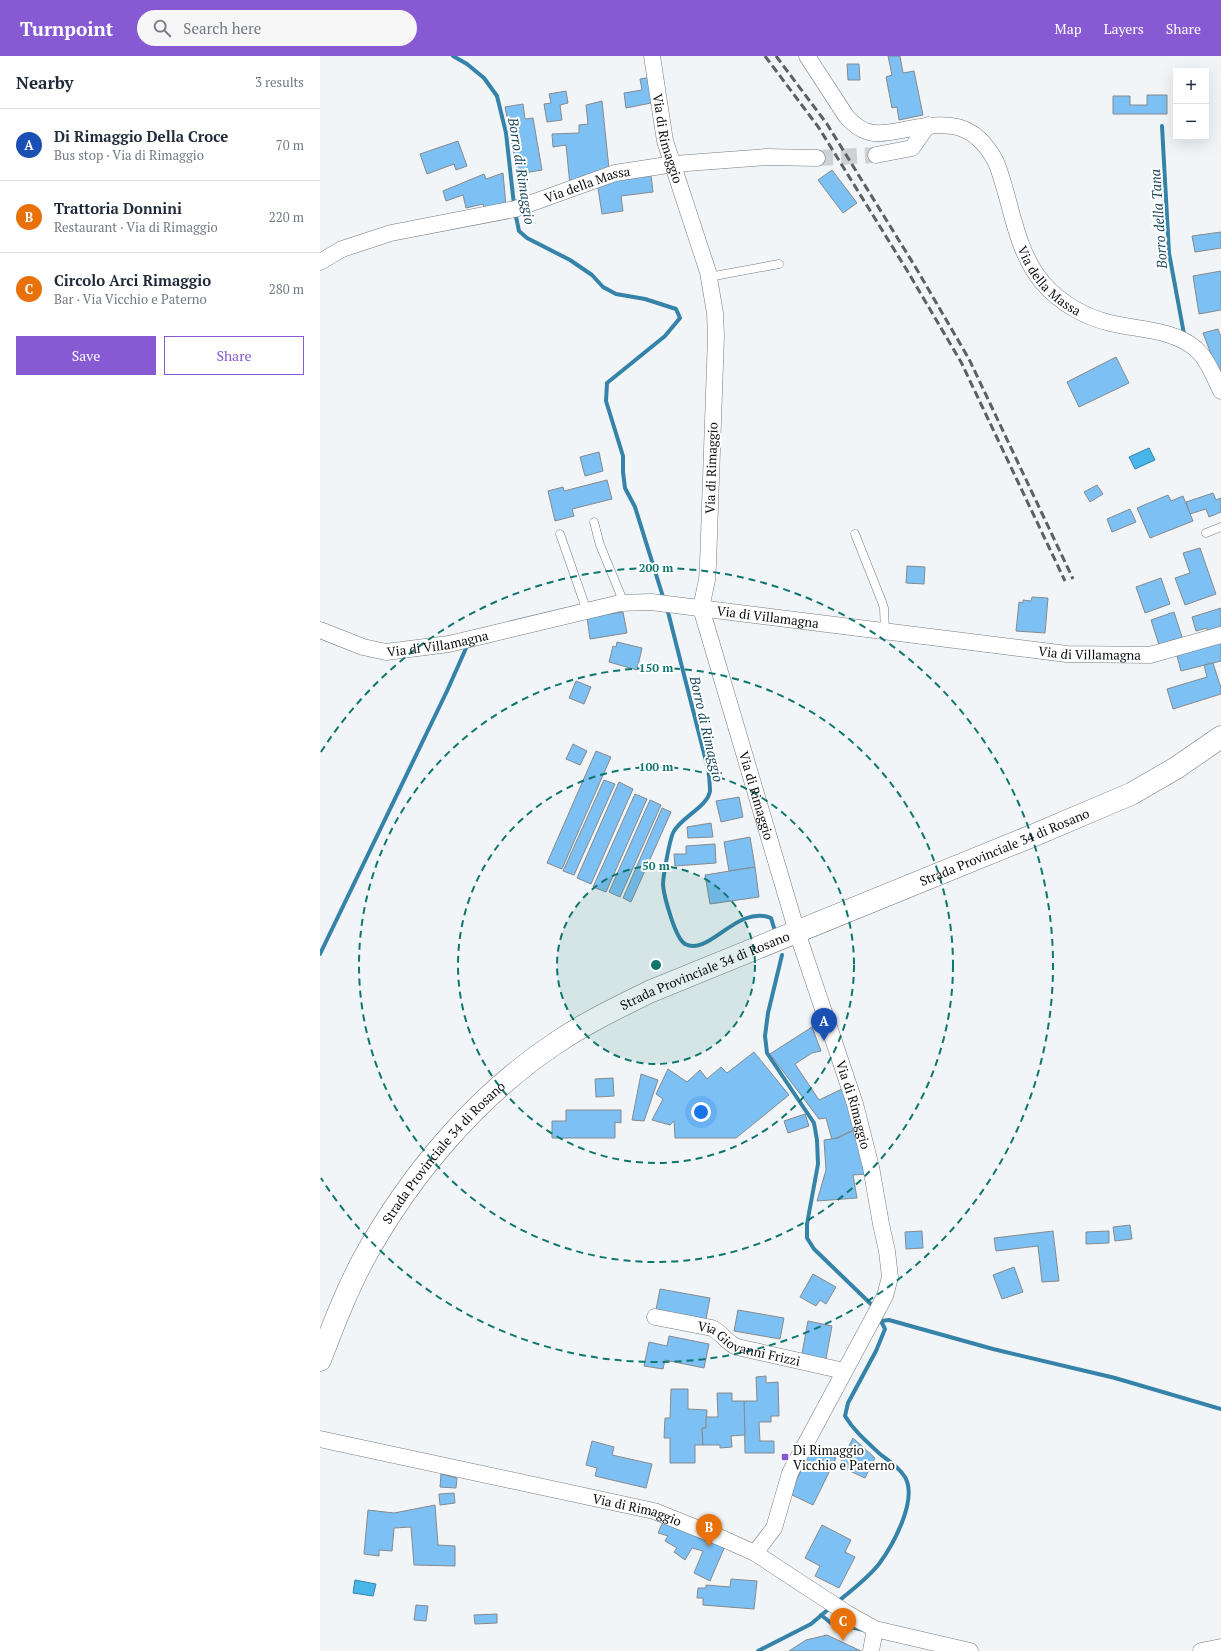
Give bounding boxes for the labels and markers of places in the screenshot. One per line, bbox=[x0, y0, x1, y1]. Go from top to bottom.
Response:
centre of rings bbox=[649, 958, 663, 972]
pin: A bbox=[811, 1008, 837, 1041]
place label: Di Rimaggio Vicchio e Paterno bbox=[793, 1441, 895, 1474]
marker: Di Rimaggio Vicchio e Paterno bbox=[780, 1452, 790, 1462]
pin: B bbox=[696, 1514, 722, 1547]
pin: C bbox=[830, 1608, 856, 1641]

